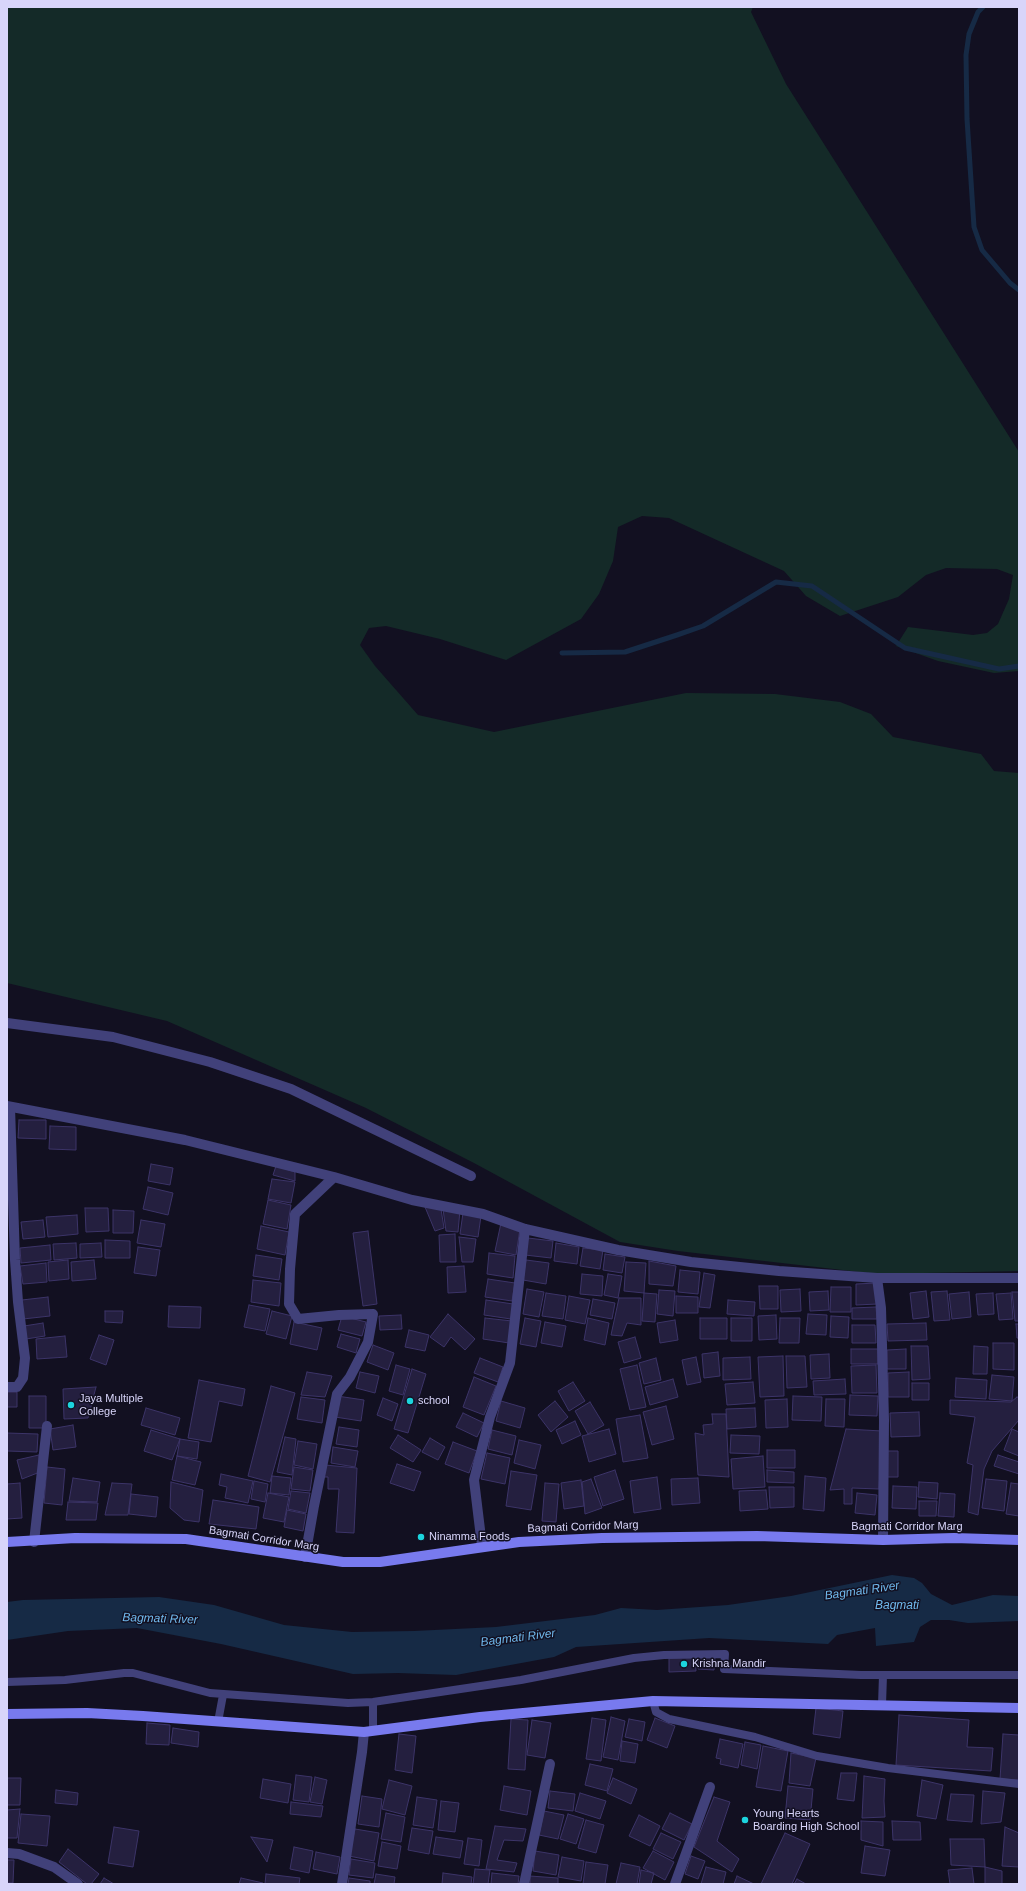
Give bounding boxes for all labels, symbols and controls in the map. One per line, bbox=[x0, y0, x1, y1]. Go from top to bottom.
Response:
place label: Jaya Multiple College bbox=[79, 1392, 143, 1418]
place label: school bbox=[418, 1394, 450, 1408]
marker: school bbox=[405, 1396, 415, 1406]
marker: Jaya Multiple College bbox=[66, 1400, 76, 1410]
street label: Bagmati Corridor Marg bbox=[527, 1518, 639, 1536]
street label: Bagmati Corridor Marg bbox=[851, 1520, 963, 1534]
street label: Bagmati Corridor Marg bbox=[208, 1524, 320, 1554]
place label: Ninamma Foods bbox=[429, 1530, 510, 1544]
marker: Ninamma Foods bbox=[416, 1532, 426, 1542]
water label: Bagmati River bbox=[824, 1579, 900, 1603]
water label: Bagmati bbox=[875, 1599, 919, 1613]
water label: Bagmati River bbox=[122, 1610, 198, 1628]
water label: Bagmati River bbox=[480, 1626, 556, 1650]
place label: Krishna Mandir bbox=[692, 1657, 766, 1671]
marker: Krishna Mandir bbox=[679, 1659, 689, 1669]
place label: Young Hearts Boarding High School bbox=[753, 1807, 859, 1833]
marker: Young Hearts Boarding High School bbox=[740, 1815, 750, 1825]

